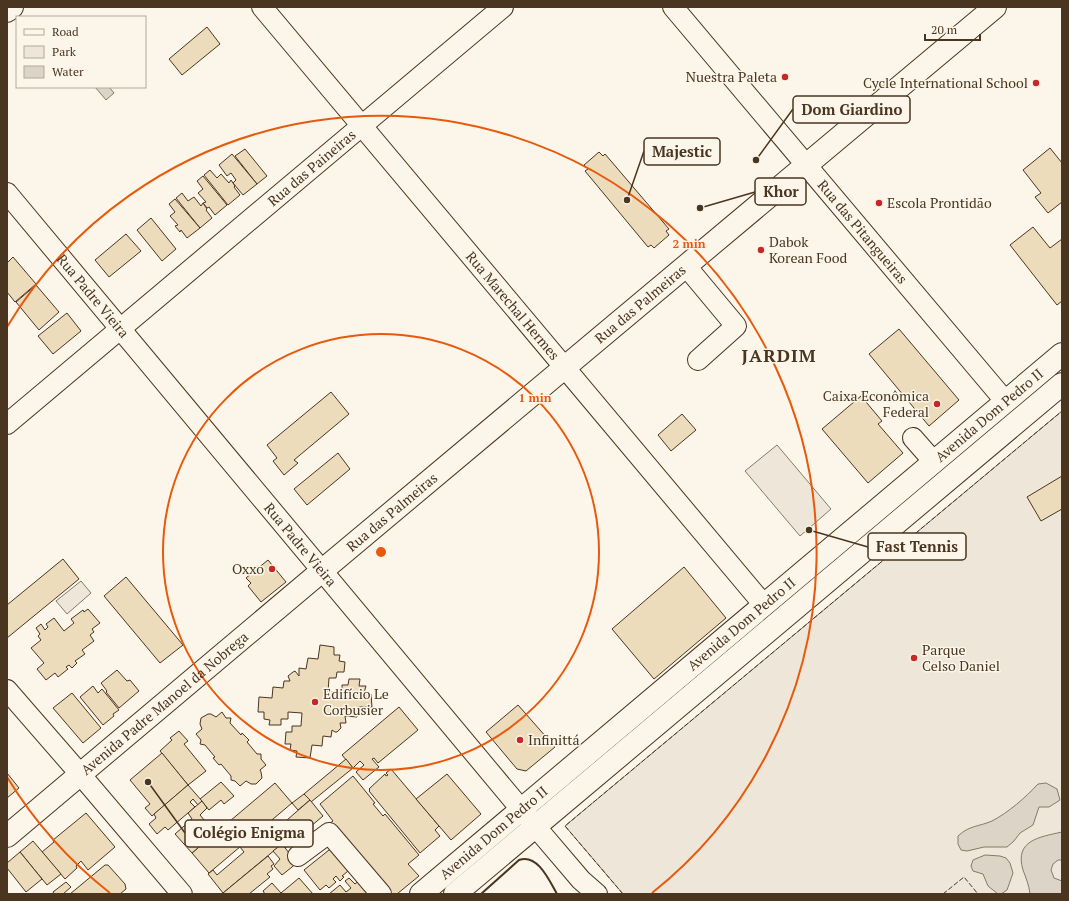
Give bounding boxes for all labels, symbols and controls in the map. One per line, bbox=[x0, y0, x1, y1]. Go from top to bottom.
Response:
legend bbox=[16, 16, 146, 88]
scale bar bbox=[925, 16, 980, 42]
text: 20 m bbox=[931, 22, 958, 37]
text: Road bbox=[52, 24, 79, 39]
text: Park bbox=[52, 44, 77, 59]
text: Water bbox=[52, 64, 84, 79]
place label: Nuestra Paleta bbox=[686, 67, 777, 86]
marker: Nuestra Paleta bbox=[780, 72, 790, 82]
place label: Cycle International School bbox=[863, 73, 1028, 92]
marker: Cycle International School bbox=[1031, 78, 1041, 88]
callout: Dom Giardino bbox=[793, 96, 910, 123]
text: Dom Giardino bbox=[802, 99, 902, 119]
street label: Rua das Paineiras bbox=[263, 125, 359, 210]
callout: Majestic bbox=[644, 138, 720, 165]
text: Majestic bbox=[652, 141, 712, 161]
street label: Rua das Pitangueiras bbox=[814, 176, 912, 287]
callout: Khor bbox=[755, 178, 806, 205]
text: Khor bbox=[763, 181, 799, 201]
place label: Escola Prontidão bbox=[887, 193, 992, 212]
marker: Escola Prontidão bbox=[874, 198, 884, 208]
place label: Dabok Korean Food bbox=[769, 232, 847, 267]
text: 2 min bbox=[673, 236, 706, 251]
marker: Dabok Korean Food bbox=[756, 245, 766, 255]
street label: Rua Marechal Hermes bbox=[462, 247, 564, 364]
street label: Rua Padre Vieira bbox=[53, 250, 134, 341]
street label: Rua das Palmeiras bbox=[590, 260, 689, 347]
district label: JARDIM bbox=[742, 343, 816, 367]
street label: Avenida Dom Pedro II bbox=[931, 364, 1047, 466]
place label: Caixa Econômica Federal bbox=[823, 386, 929, 421]
text: 1 min bbox=[519, 390, 552, 405]
marker: Caixa Econômica Federal bbox=[932, 399, 942, 409]
street label: Rua das Palmeiras bbox=[342, 468, 441, 555]
street label: Rua Padre Vieira bbox=[260, 499, 341, 590]
callout: Fast Tennis bbox=[868, 533, 966, 560]
text: Fast Tennis bbox=[876, 536, 958, 556]
centre of rings bbox=[374, 545, 388, 559]
place label: Oxxo bbox=[232, 559, 264, 578]
marker: Oxxo bbox=[267, 564, 277, 574]
street label: Avenida Dom Pedro II bbox=[683, 573, 799, 675]
street label: Avenida Padre Manoel da Nobrega bbox=[77, 627, 252, 779]
place label: Parque Celso Daniel bbox=[922, 640, 1000, 675]
marker: Parque Celso Daniel bbox=[909, 653, 919, 663]
place label: Edifício Le Corbusier bbox=[323, 684, 389, 719]
marker: Edifício Le Corbusier bbox=[310, 697, 320, 707]
place label: Infinittá bbox=[528, 730, 580, 749]
marker: Infinittá bbox=[515, 735, 525, 745]
street label: Avenida Dom Pedro II bbox=[435, 781, 551, 883]
callout: Colégio Enigma bbox=[185, 820, 313, 847]
text: Colégio Enigma bbox=[193, 822, 306, 842]

